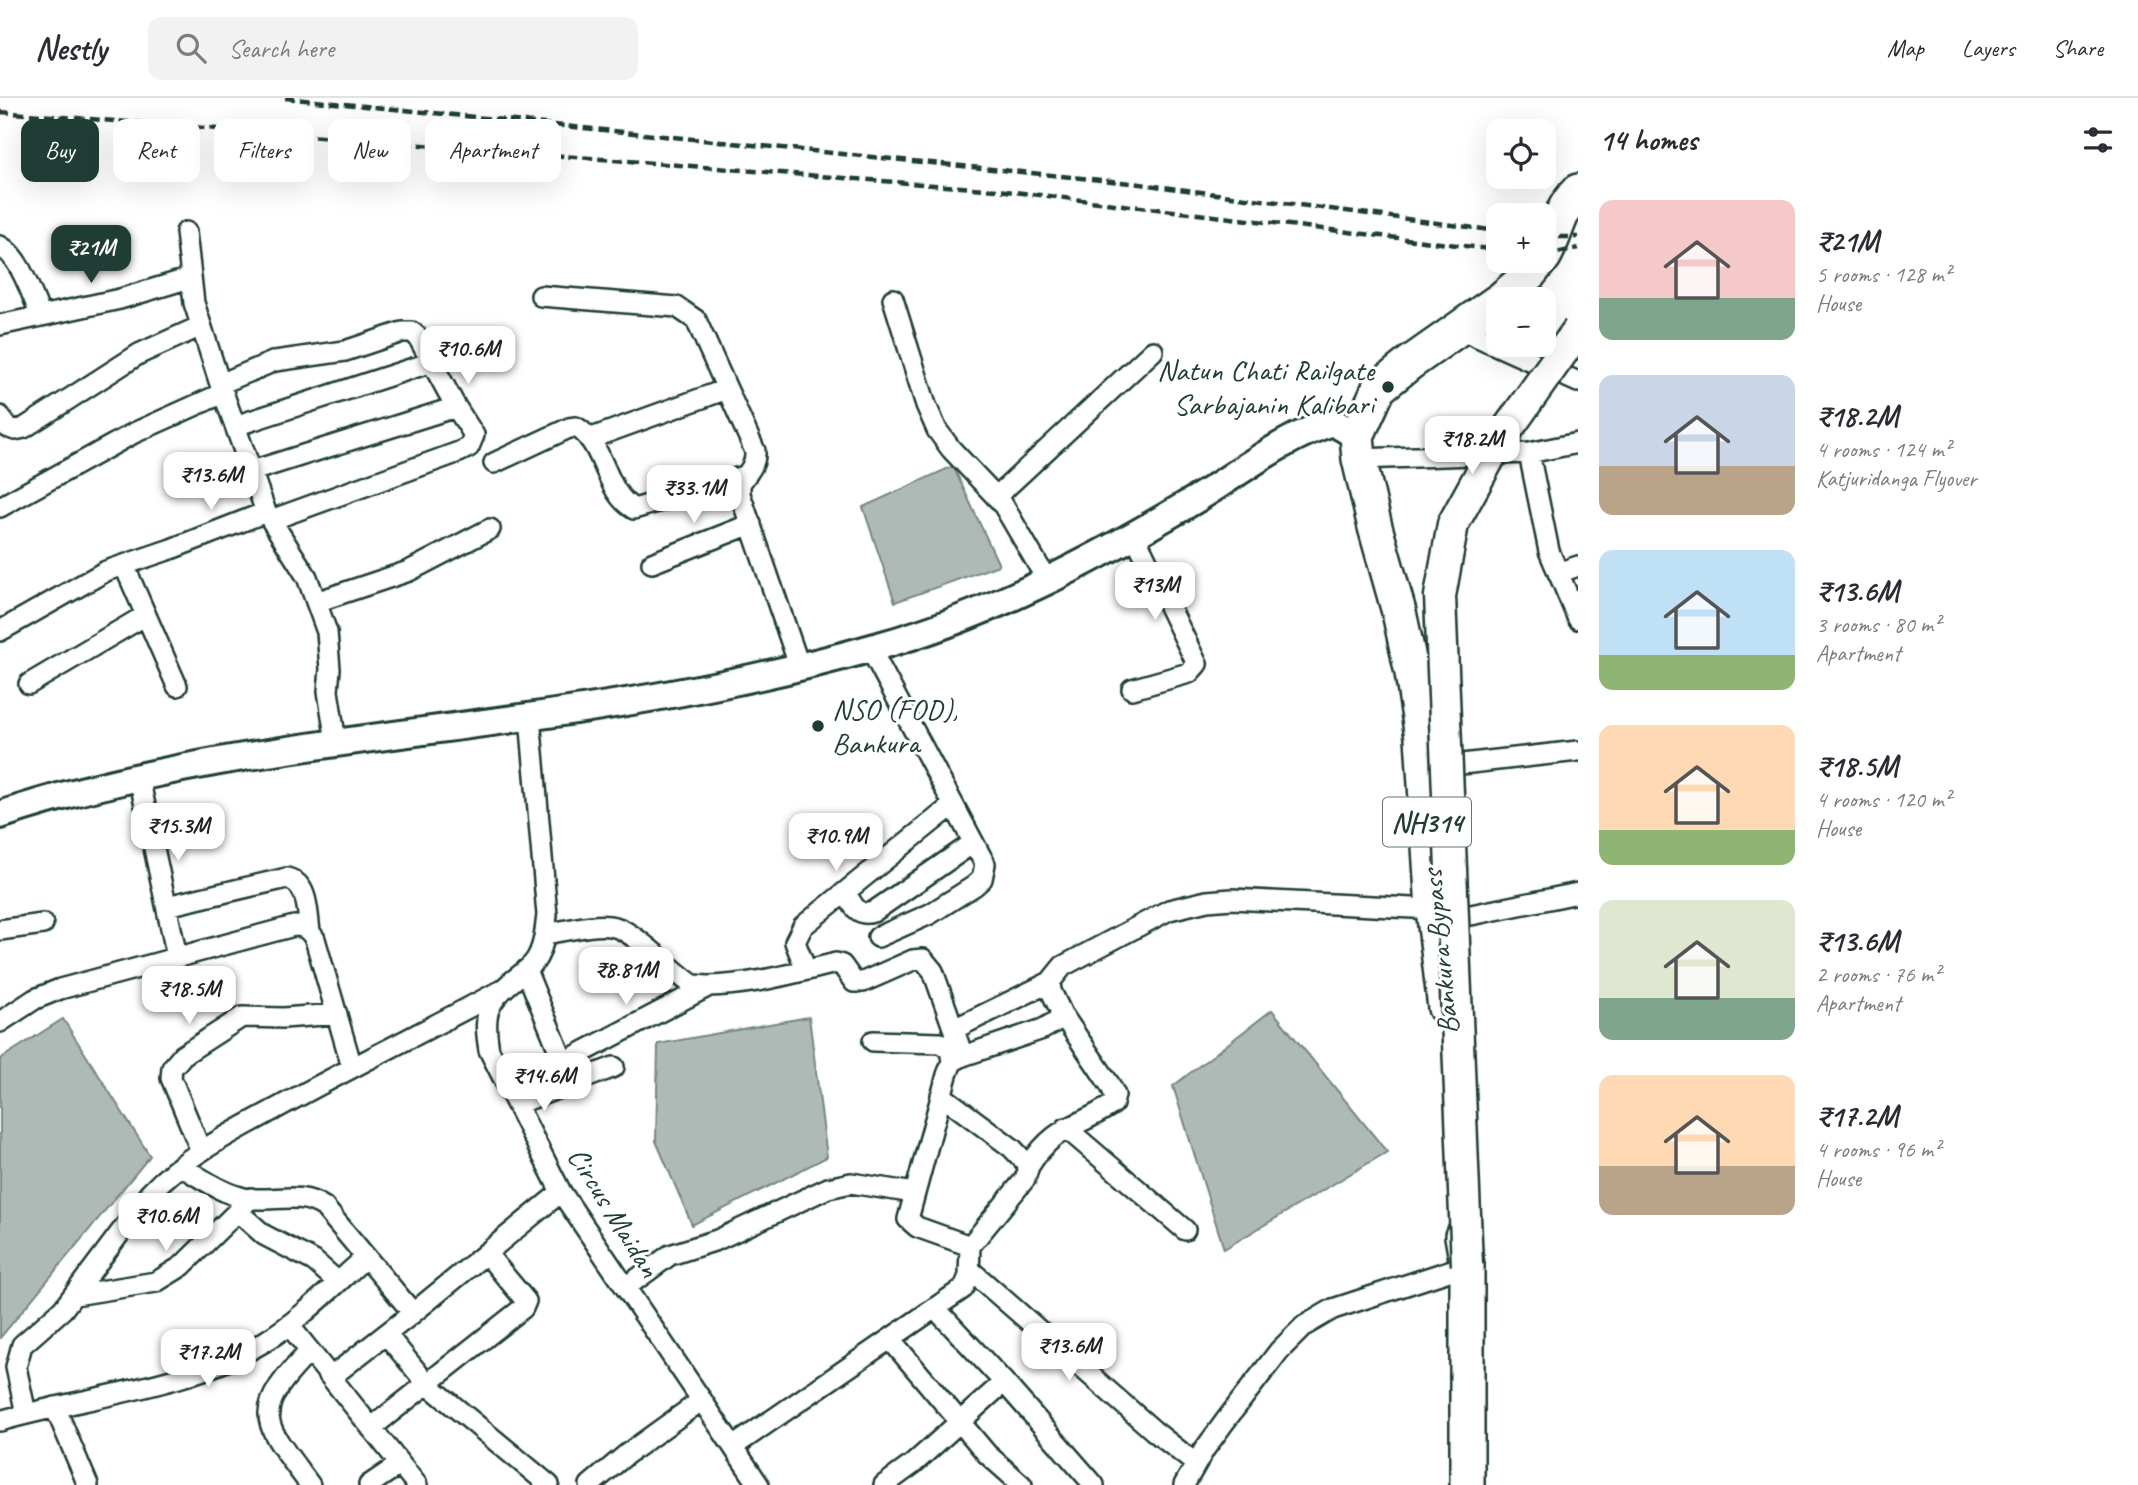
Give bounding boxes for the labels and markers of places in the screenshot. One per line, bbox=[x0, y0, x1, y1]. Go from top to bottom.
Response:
pin: ₹21M bbox=[50, 226, 132, 285]
pin: ₹10.6M bbox=[411, 327, 525, 386]
place label: Natun Chati Railgate Sarbajanin Kalibari bbox=[1157, 351, 1377, 423]
marker: Natun Chati Railgate Sarbajanin Kalibari bbox=[1380, 379, 1396, 395]
pin: ₹18.2M bbox=[1415, 416, 1529, 476]
pin: ₹13.6M bbox=[154, 452, 268, 512]
pin: ₹33.1M bbox=[637, 466, 751, 525]
pin: ₹13M bbox=[1114, 562, 1196, 622]
place label: NSO (FOD), Bankura bbox=[832, 690, 958, 762]
marker: NSO (FOD), Bankura bbox=[810, 718, 826, 734]
pin: ₹15.3M bbox=[121, 804, 235, 863]
pin: ₹10.9M bbox=[779, 814, 893, 873]
pin: ₹8.81M bbox=[569, 948, 683, 1007]
pin: ₹18.5M bbox=[132, 967, 246, 1026]
pin: ₹14.6M bbox=[487, 1054, 601, 1113]
pin: ₹10.6M bbox=[109, 1194, 223, 1253]
pin: ₹13.6M bbox=[1012, 1324, 1126, 1383]
pin: ₹17.2M bbox=[151, 1330, 265, 1389]

